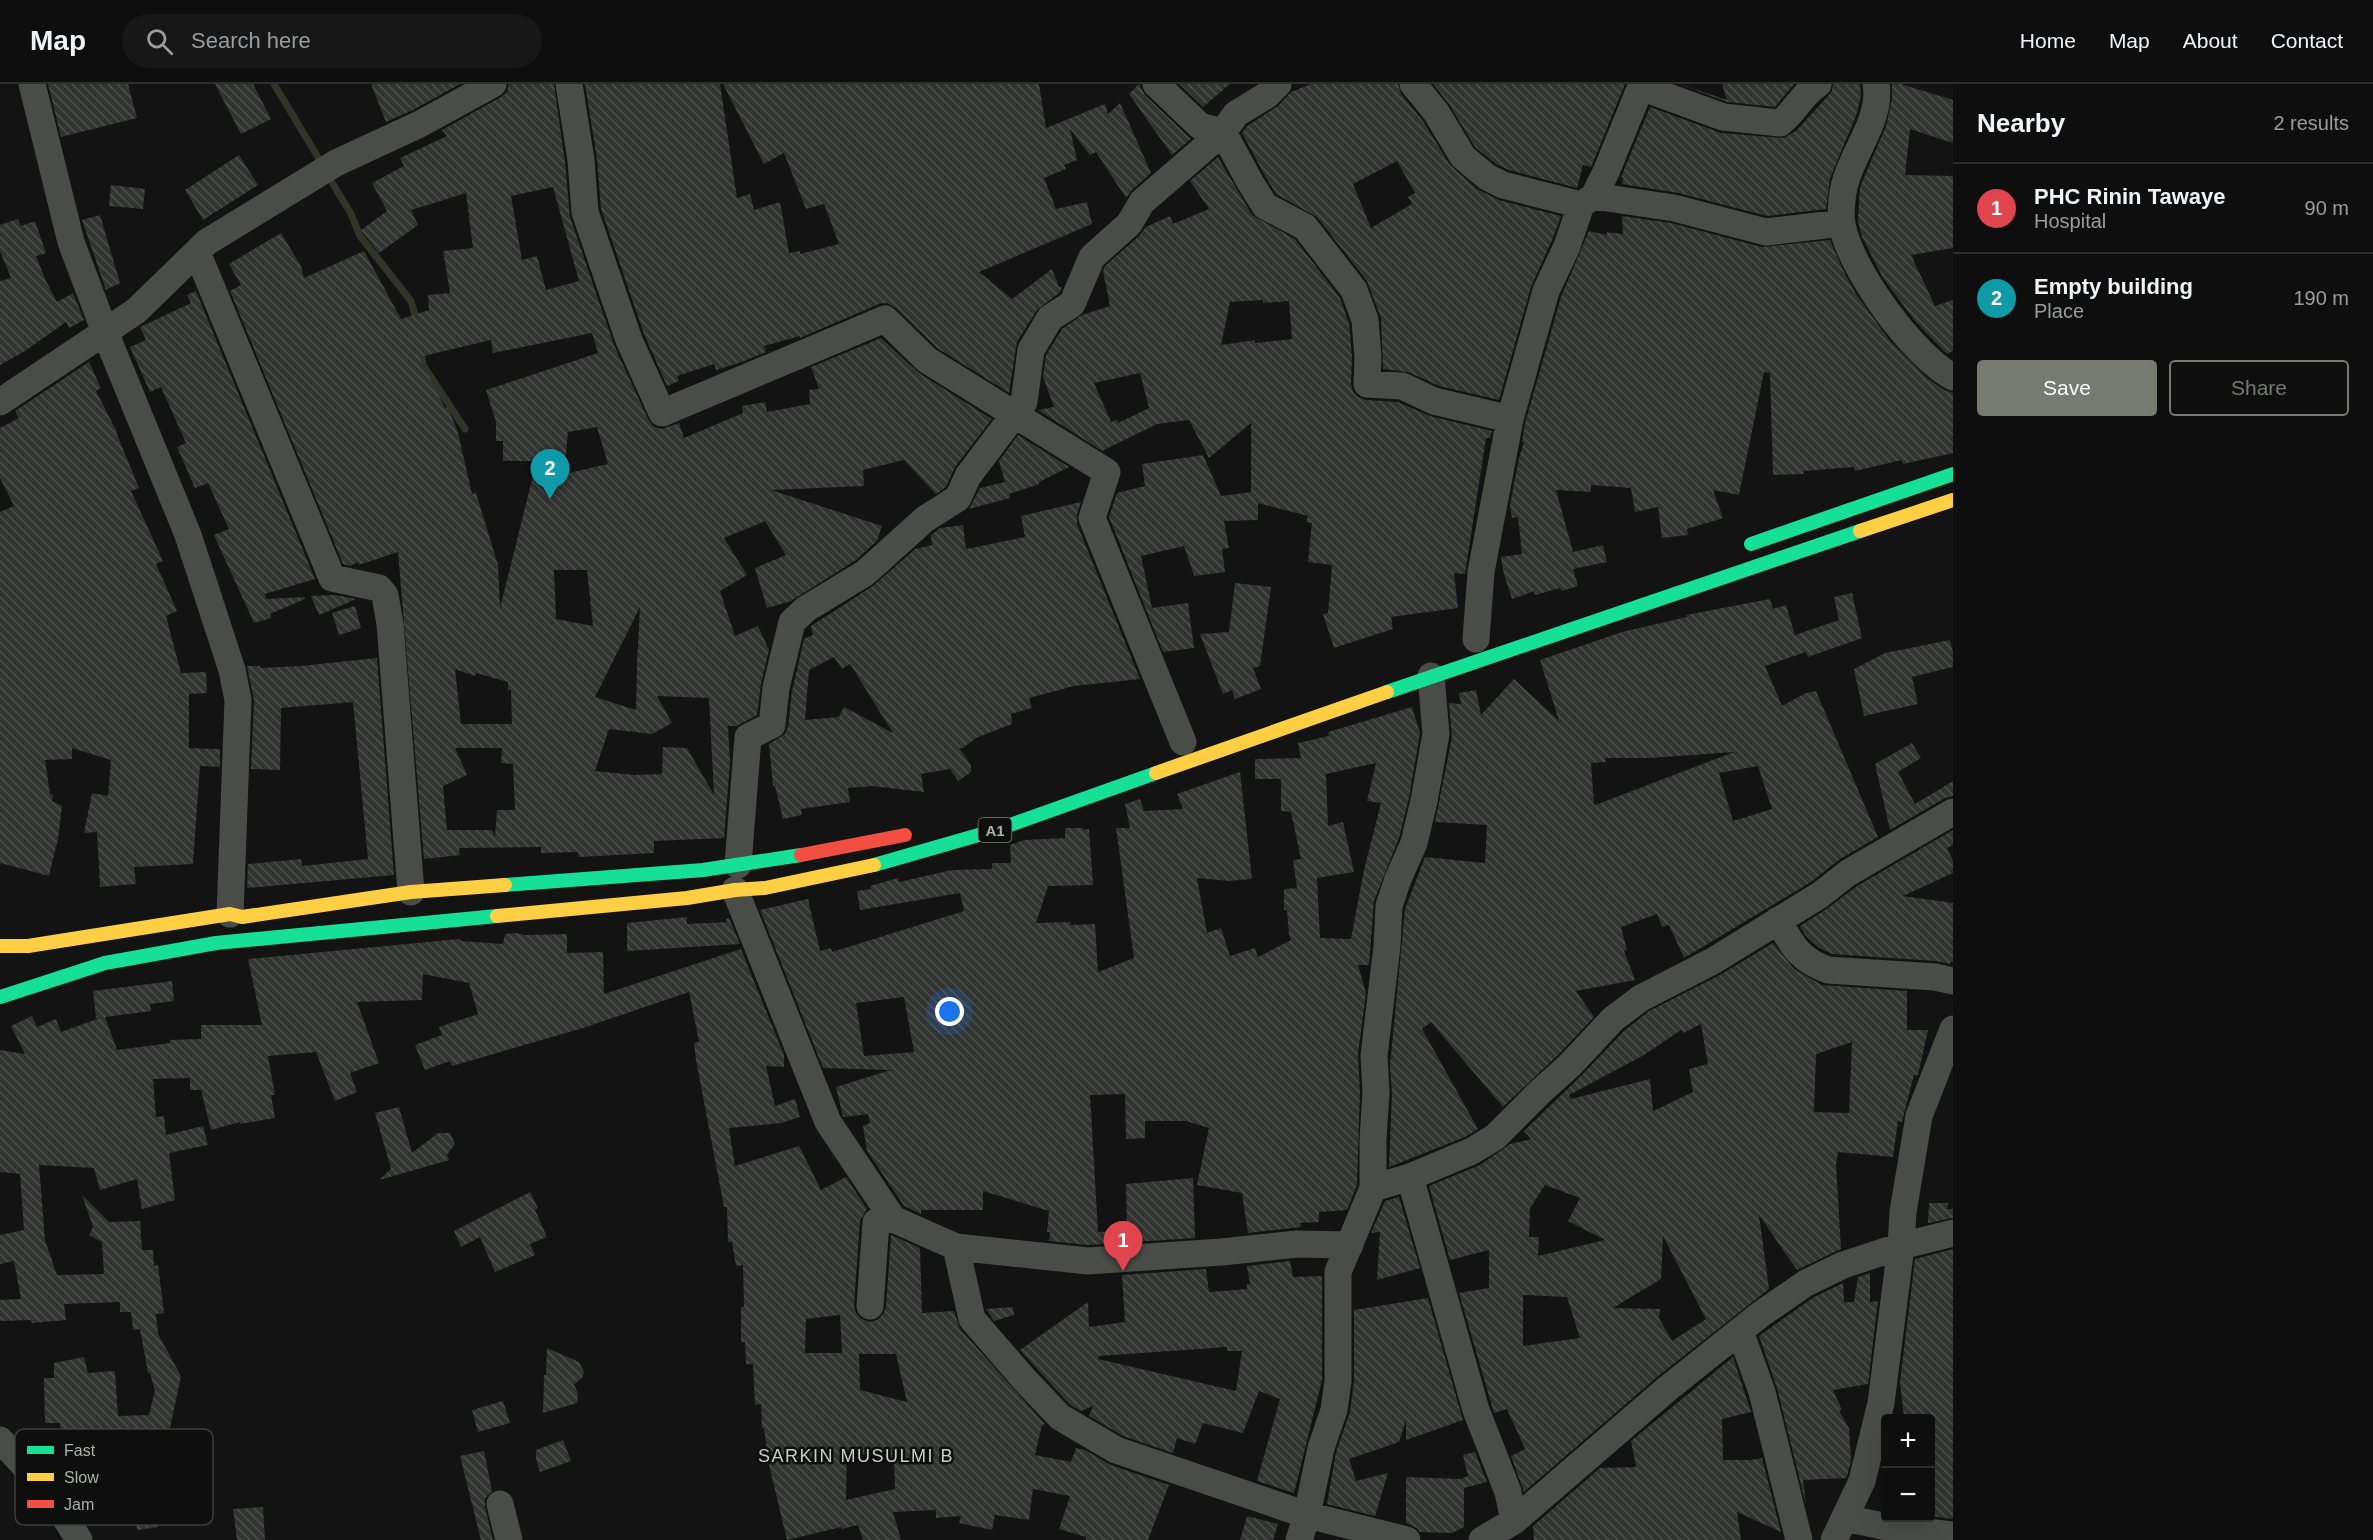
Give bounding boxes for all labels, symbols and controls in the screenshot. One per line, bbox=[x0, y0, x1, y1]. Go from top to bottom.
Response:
search box bbox=[122, 14, 542, 68]
text: Map bbox=[30, 25, 86, 56]
icon: search bbox=[143, 25, 176, 58]
text: Search here bbox=[191, 28, 311, 53]
text: Home bbox=[2020, 29, 2076, 52]
text: Map bbox=[2109, 29, 2150, 52]
text: About bbox=[2183, 29, 2238, 52]
text: Contact bbox=[2271, 29, 2343, 52]
text: Nearby bbox=[1977, 108, 2065, 138]
text: 2 results bbox=[2273, 112, 2349, 134]
text: PHC Rinin Tawaye bbox=[2034, 184, 2226, 209]
text: 1 bbox=[1991, 197, 2002, 219]
text: 90 m bbox=[2305, 197, 2349, 219]
text: Hospital bbox=[2034, 210, 2106, 232]
text: Empty building bbox=[2034, 274, 2193, 299]
text: 2 bbox=[1991, 287, 2002, 309]
text: 190 m bbox=[2293, 287, 2349, 309]
text: Place bbox=[2034, 300, 2084, 322]
button: Save bbox=[1977, 360, 2157, 416]
button: Share bbox=[2169, 360, 2349, 416]
pin: 2 bbox=[530, 450, 570, 499]
road number: A1 bbox=[978, 818, 1012, 842]
your location bbox=[935, 997, 964, 1026]
pin: 1 bbox=[1104, 1222, 1142, 1271]
map controls bbox=[1881, 1414, 1935, 1522]
button: + bbox=[1881, 1414, 1935, 1468]
legend bbox=[15, 1429, 213, 1525]
text: Fast bbox=[64, 1442, 96, 1459]
district label: SARKIN MUSULMI B bbox=[758, 1446, 954, 1466]
button: − bbox=[1881, 1468, 1935, 1522]
text: Slow bbox=[64, 1469, 99, 1486]
text: Jam bbox=[64, 1496, 94, 1513]

